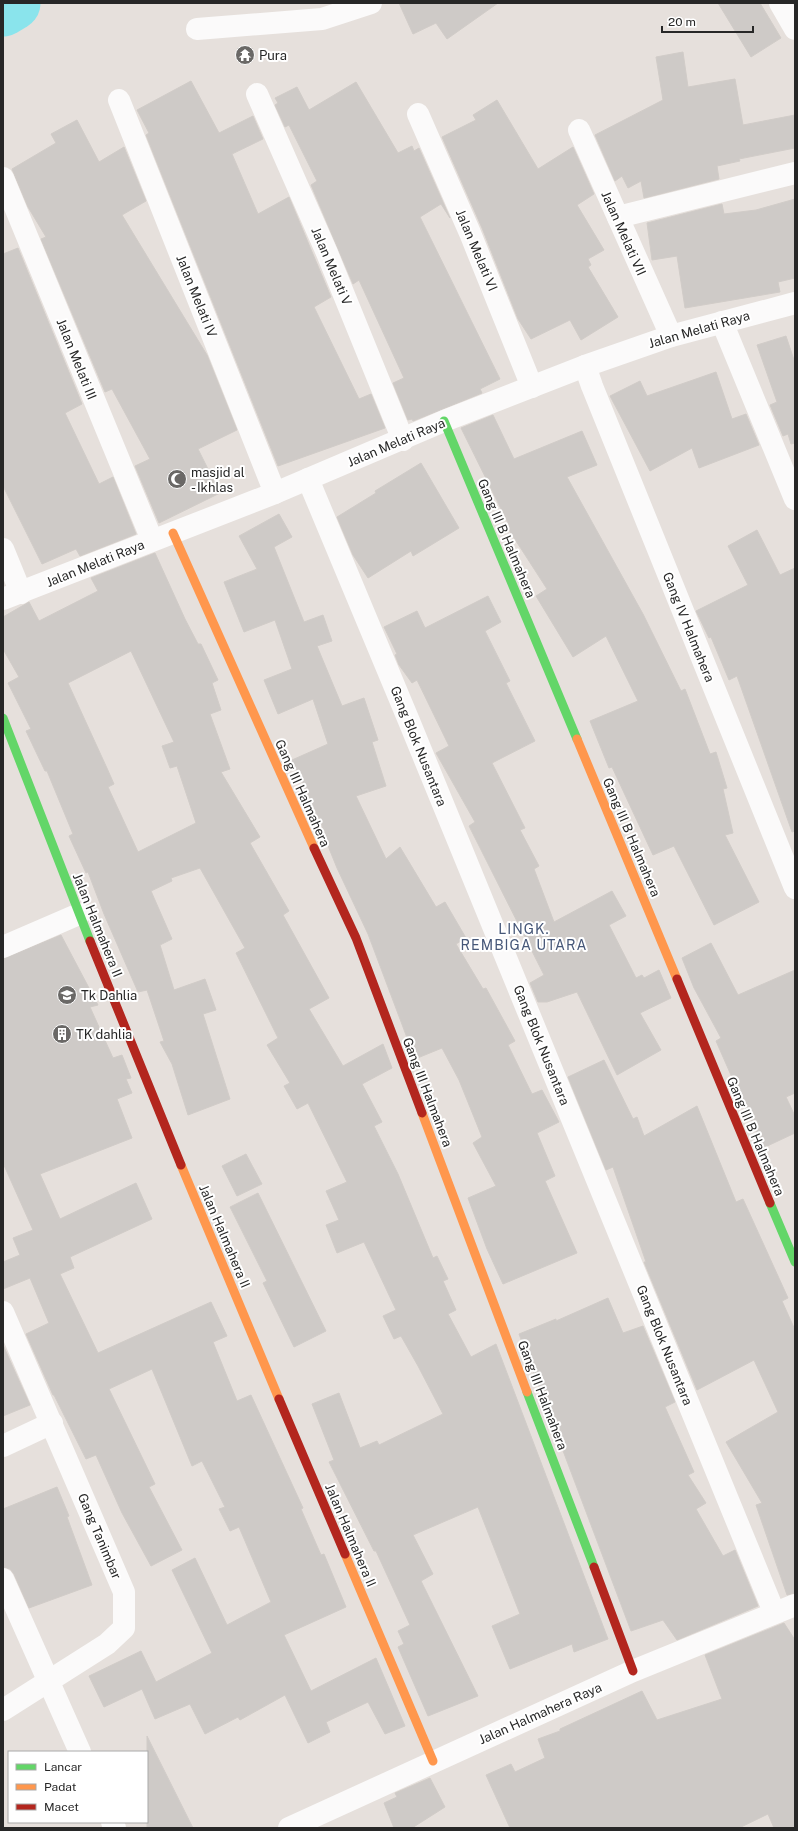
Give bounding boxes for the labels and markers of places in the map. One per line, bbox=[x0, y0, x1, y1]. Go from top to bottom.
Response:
temple icon: Pura bbox=[234, 44, 256, 66]
place label: Pura bbox=[259, 48, 287, 63]
place label: masjid al - Ikhlas bbox=[191, 465, 245, 495]
mosque icon: masjid al - Ikhlas bbox=[166, 468, 188, 490]
school or university icon: Tk Dahlia bbox=[56, 984, 78, 1006]
place label: Tk Dahlia bbox=[81, 988, 137, 1003]
building icon: TK dahlia bbox=[51, 1023, 73, 1045]
place label: TK dahlia bbox=[76, 1027, 132, 1042]

